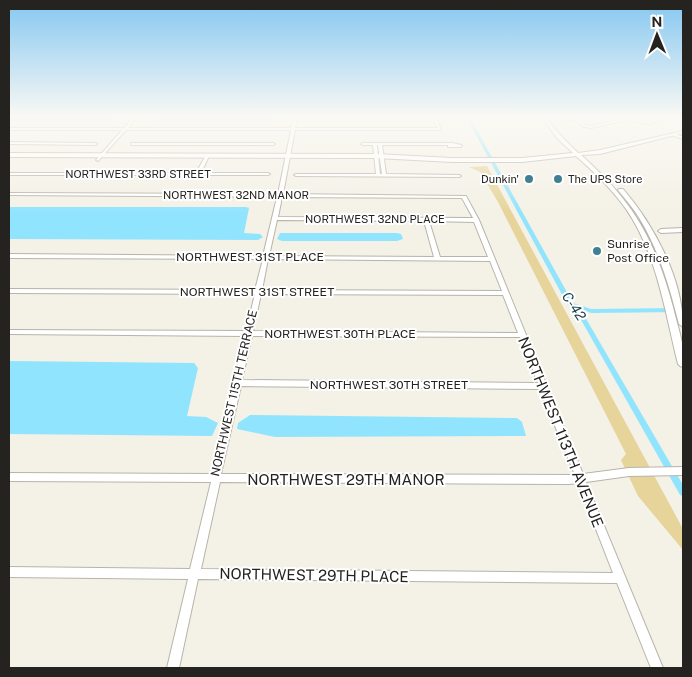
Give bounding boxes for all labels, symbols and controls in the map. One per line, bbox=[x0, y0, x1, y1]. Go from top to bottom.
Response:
north arrow bbox=[632, 10, 682, 60]
text: N bbox=[651, 14, 662, 30]
street label: NORTHWEST 33RD STREET bbox=[65, 168, 211, 180]
place label: Dunkin' bbox=[481, 173, 519, 185]
marker: Dunkin' bbox=[523, 173, 535, 185]
marker: The UPS Store bbox=[552, 173, 564, 185]
place label: The UPS Store bbox=[568, 173, 643, 185]
street label: NORTHWEST 32ND MANOR bbox=[163, 189, 309, 201]
street label: NORTHWEST 32ND PLACE bbox=[305, 213, 445, 225]
place label: Sunrise Post Office bbox=[607, 237, 669, 265]
marker: Sunrise Post Office bbox=[591, 245, 603, 257]
street label: NORTHWEST 31ST PLACE bbox=[176, 250, 324, 264]
street label: NORTHWEST 31ST STREET bbox=[180, 285, 334, 299]
water label: C-42 bbox=[559, 289, 589, 323]
street label: NORTHWEST 115TH TERRACE bbox=[208, 308, 260, 478]
street label: NORTHWEST 30TH PLACE bbox=[264, 327, 416, 341]
street label: NORTHWEST 113TH AVENUE bbox=[515, 334, 607, 530]
street label: NORTHWEST 30TH STREET bbox=[310, 378, 468, 392]
street label: NORTHWEST 29TH MANOR bbox=[247, 471, 445, 488]
street label: NORTHWEST 29TH PLACE bbox=[219, 565, 409, 585]

